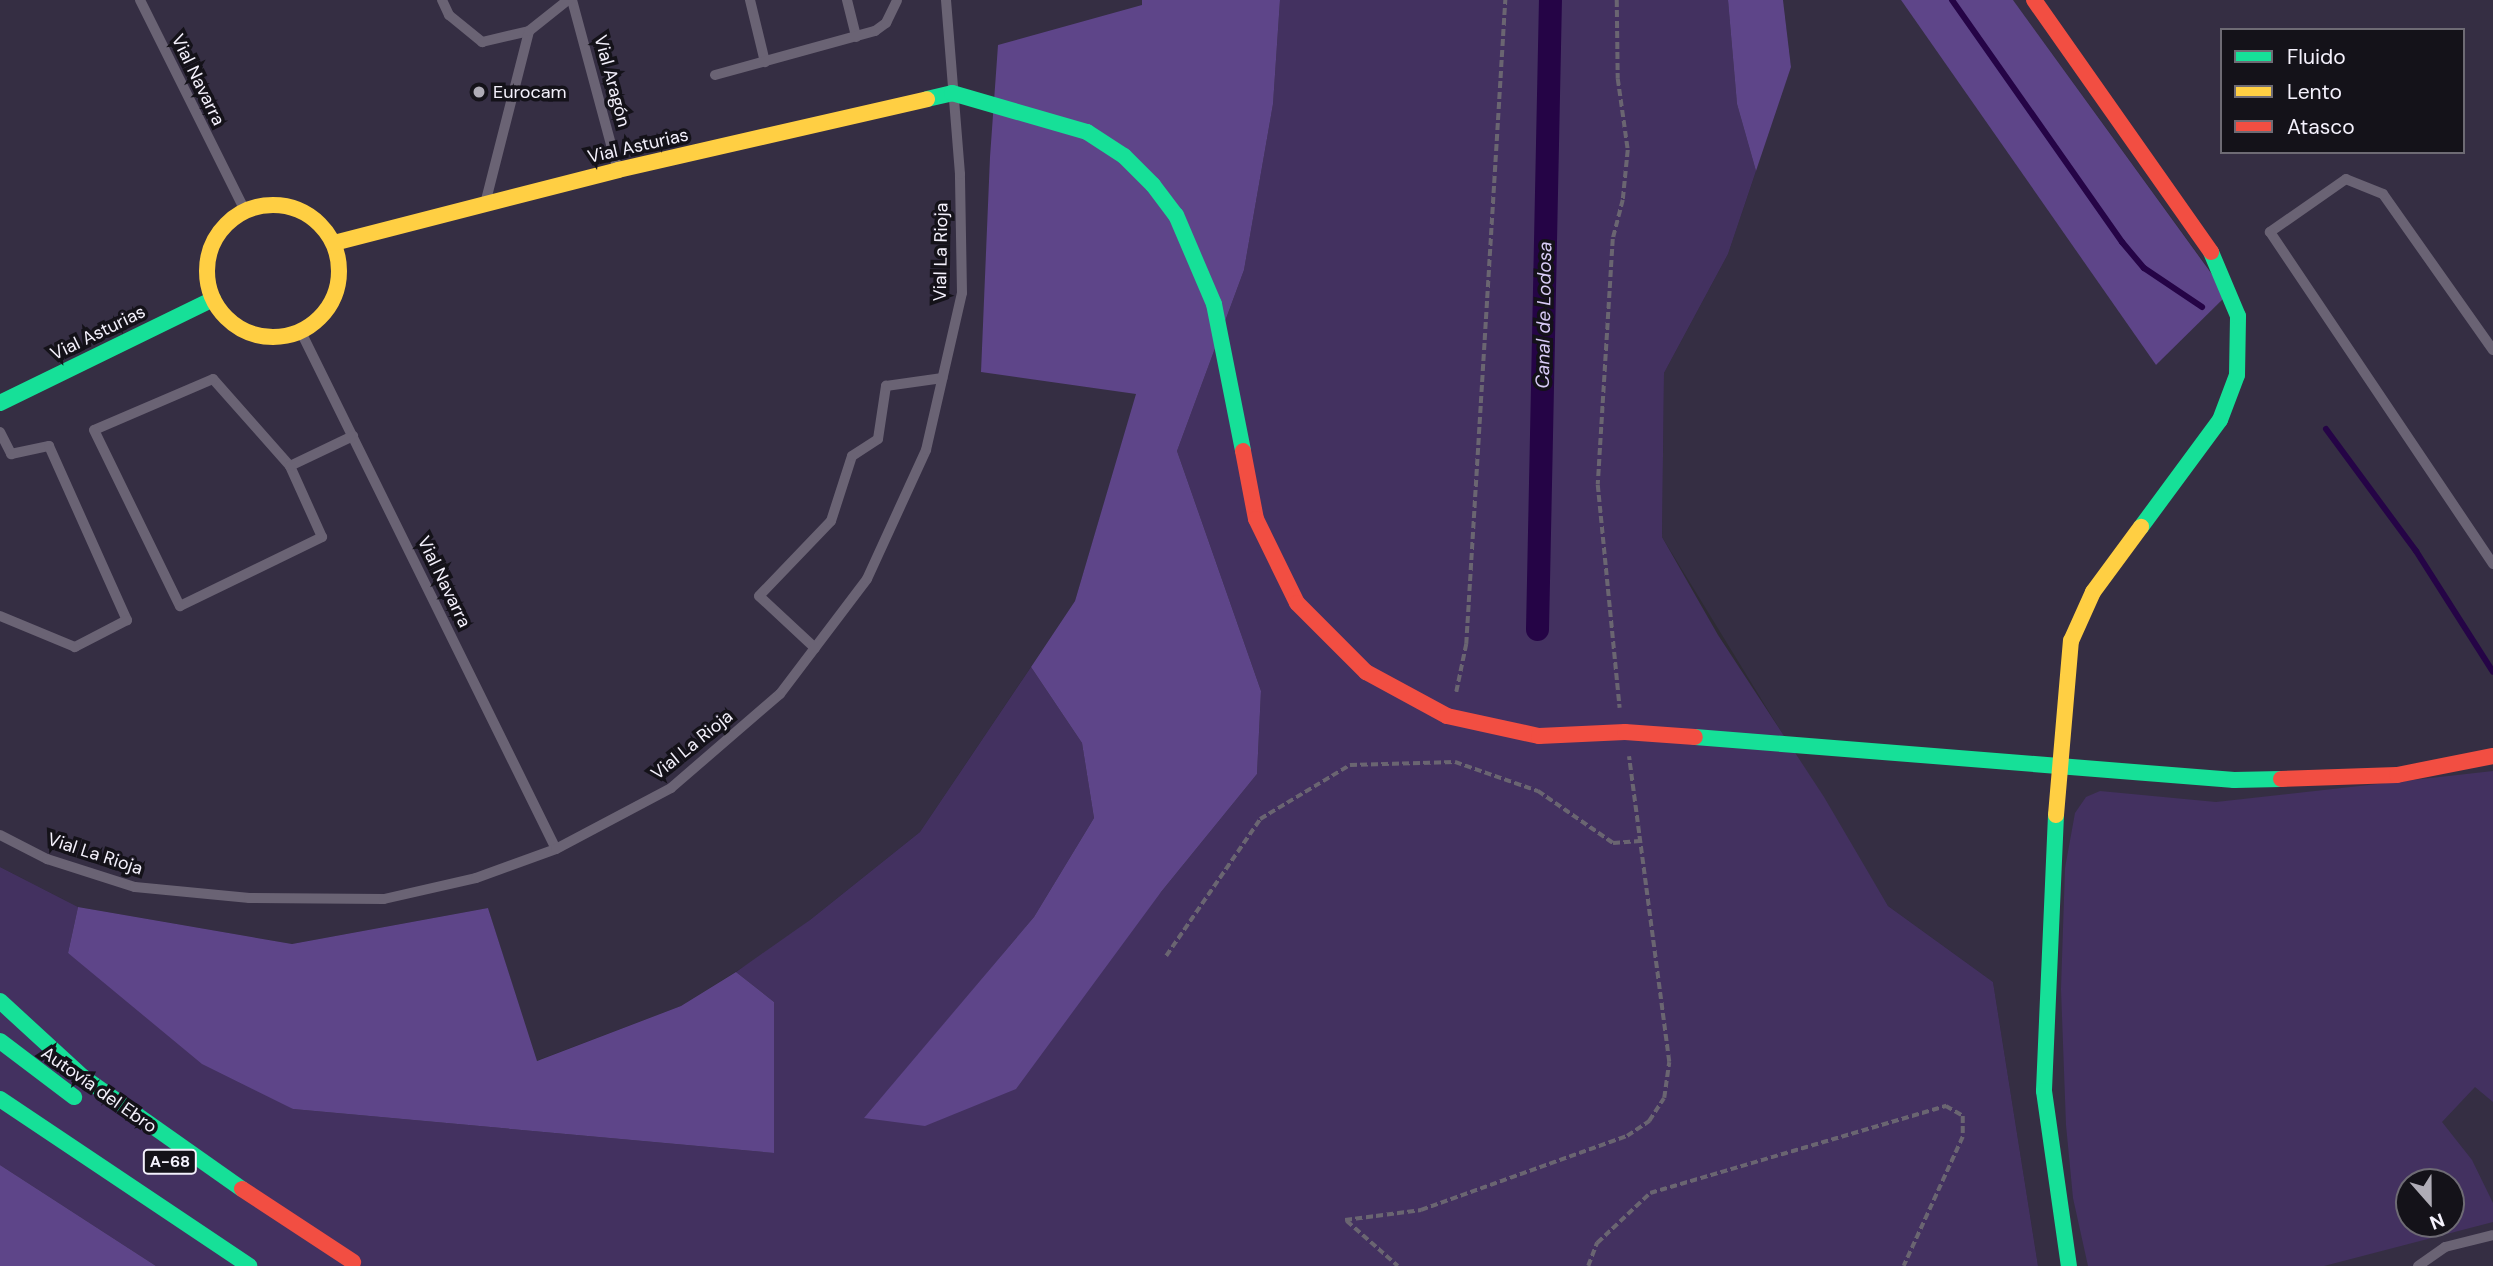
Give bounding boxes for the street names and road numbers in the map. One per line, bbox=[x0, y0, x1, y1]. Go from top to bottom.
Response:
street label: Vial Navarra bbox=[167, 31, 229, 129]
street label: Vial Aragón bbox=[589, 33, 635, 129]
street label: Vial Asturias bbox=[586, 124, 690, 168]
street label: Vial La Rioja bbox=[929, 202, 953, 302]
street label: Vial Asturias bbox=[47, 301, 149, 365]
street label: Vial Navarra bbox=[413, 533, 475, 631]
street label: Vial La Rioja bbox=[647, 705, 737, 785]
street label: Vial La Rioja bbox=[45, 828, 145, 880]
street label: Autovía del Ebro bbox=[37, 1042, 161, 1138]
road number: A-68 bbox=[142, 1150, 198, 1174]

